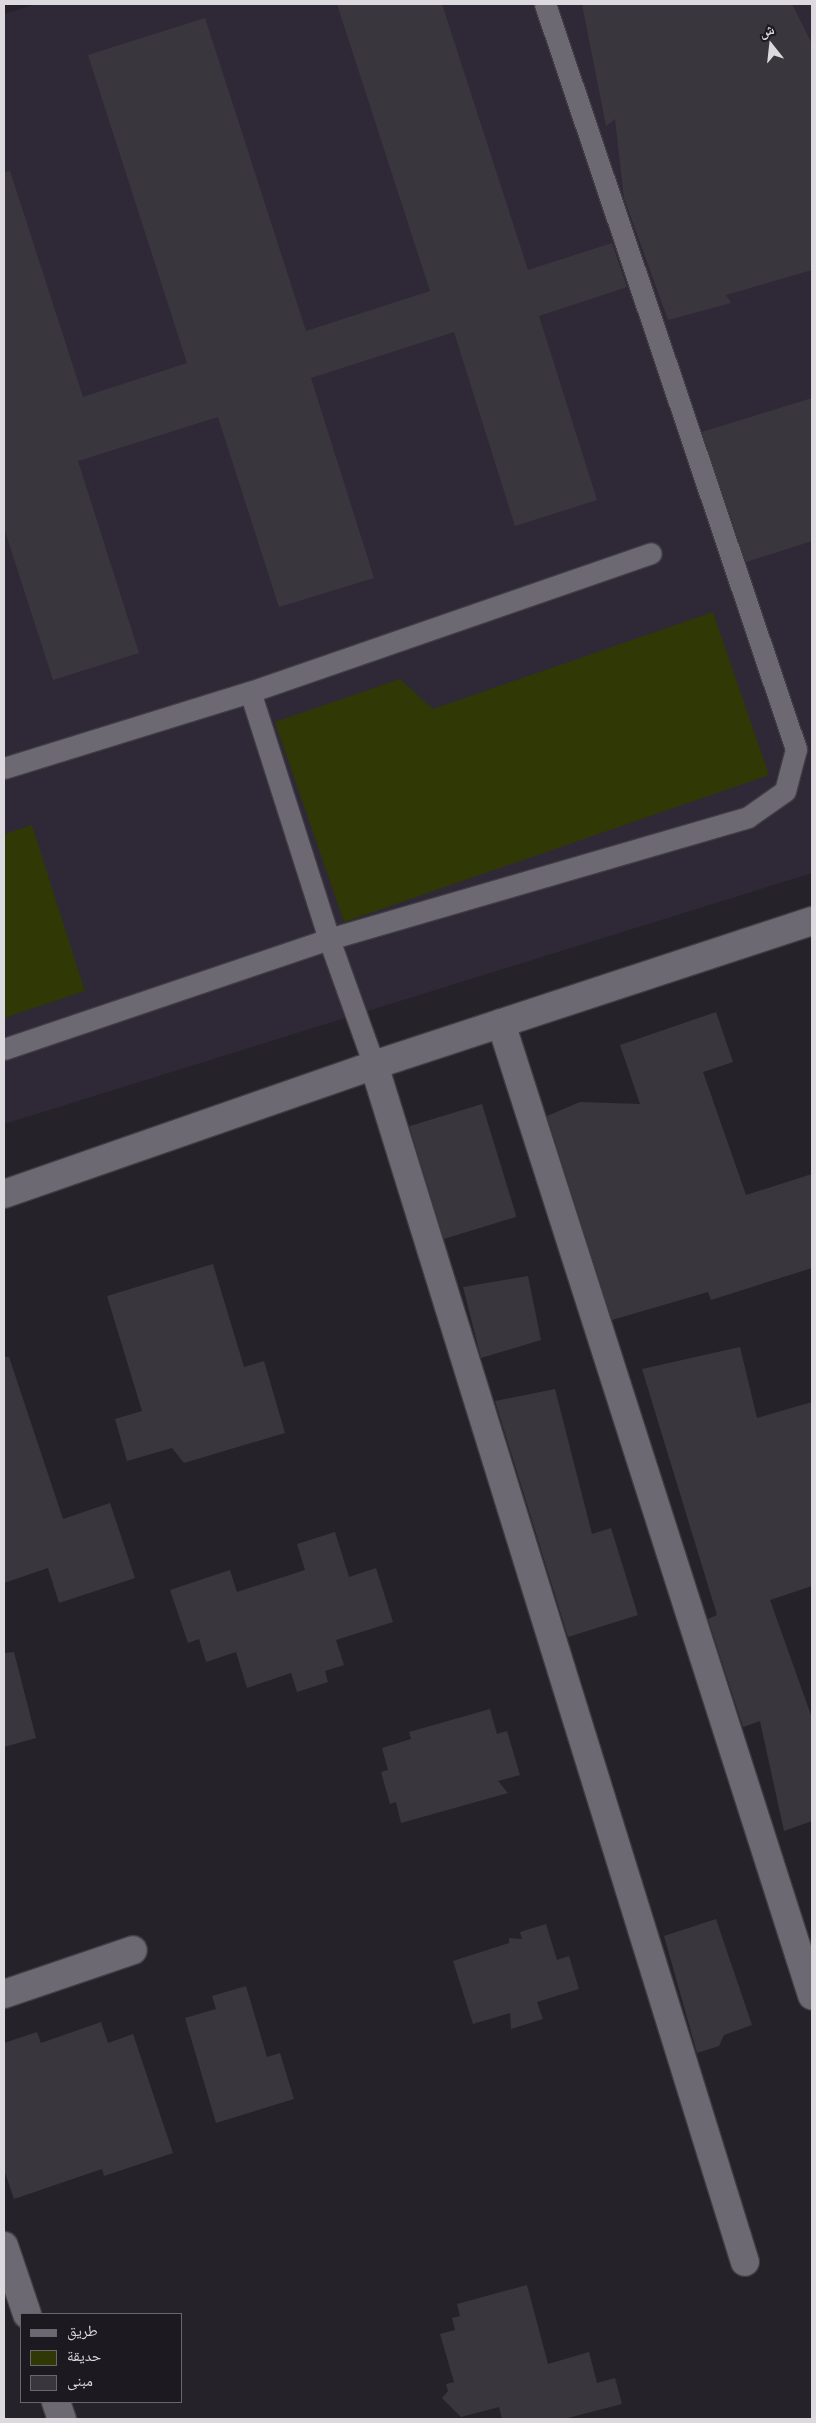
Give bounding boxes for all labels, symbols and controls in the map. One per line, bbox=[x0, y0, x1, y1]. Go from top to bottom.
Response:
north arrow bbox=[746, 20, 796, 70]
text: ش bbox=[757, 20, 776, 41]
legend bbox=[20, 2313, 182, 2403]
text: طريق bbox=[67, 2321, 98, 2340]
text: حديقة bbox=[67, 2346, 101, 2365]
text: مبنى bbox=[67, 2371, 93, 2390]

